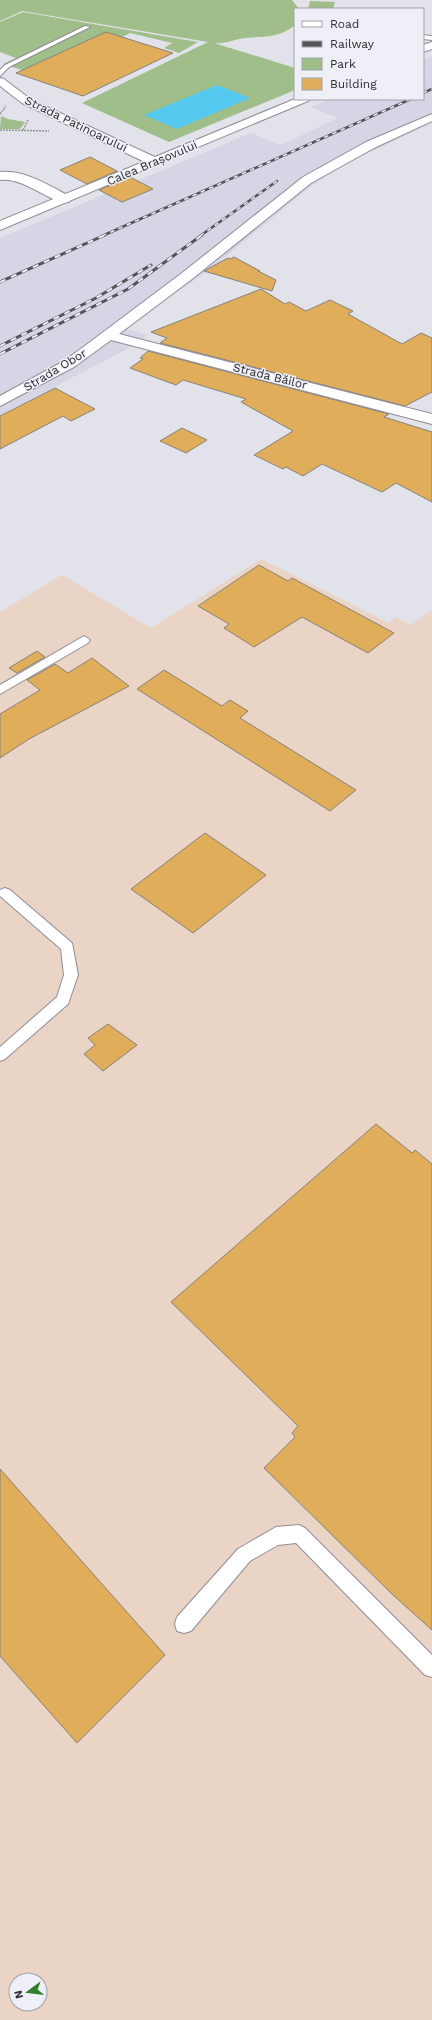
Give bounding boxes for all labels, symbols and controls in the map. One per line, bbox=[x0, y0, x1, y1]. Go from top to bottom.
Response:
legend bbox=[294, 8, 424, 100]
text: Road bbox=[330, 17, 359, 31]
text: Railway bbox=[330, 37, 375, 51]
text: Park bbox=[330, 57, 356, 71]
text: Building bbox=[330, 77, 377, 91]
street label: Strada Patinoarului bbox=[22, 93, 130, 155]
street label: Calea Brașovului bbox=[105, 138, 199, 188]
street label: Strada Obor bbox=[21, 346, 89, 394]
street label: Strada Băilor bbox=[231, 360, 309, 392]
north arrow bbox=[8, 1972, 48, 2012]
text: N bbox=[11, 1989, 26, 2000]

